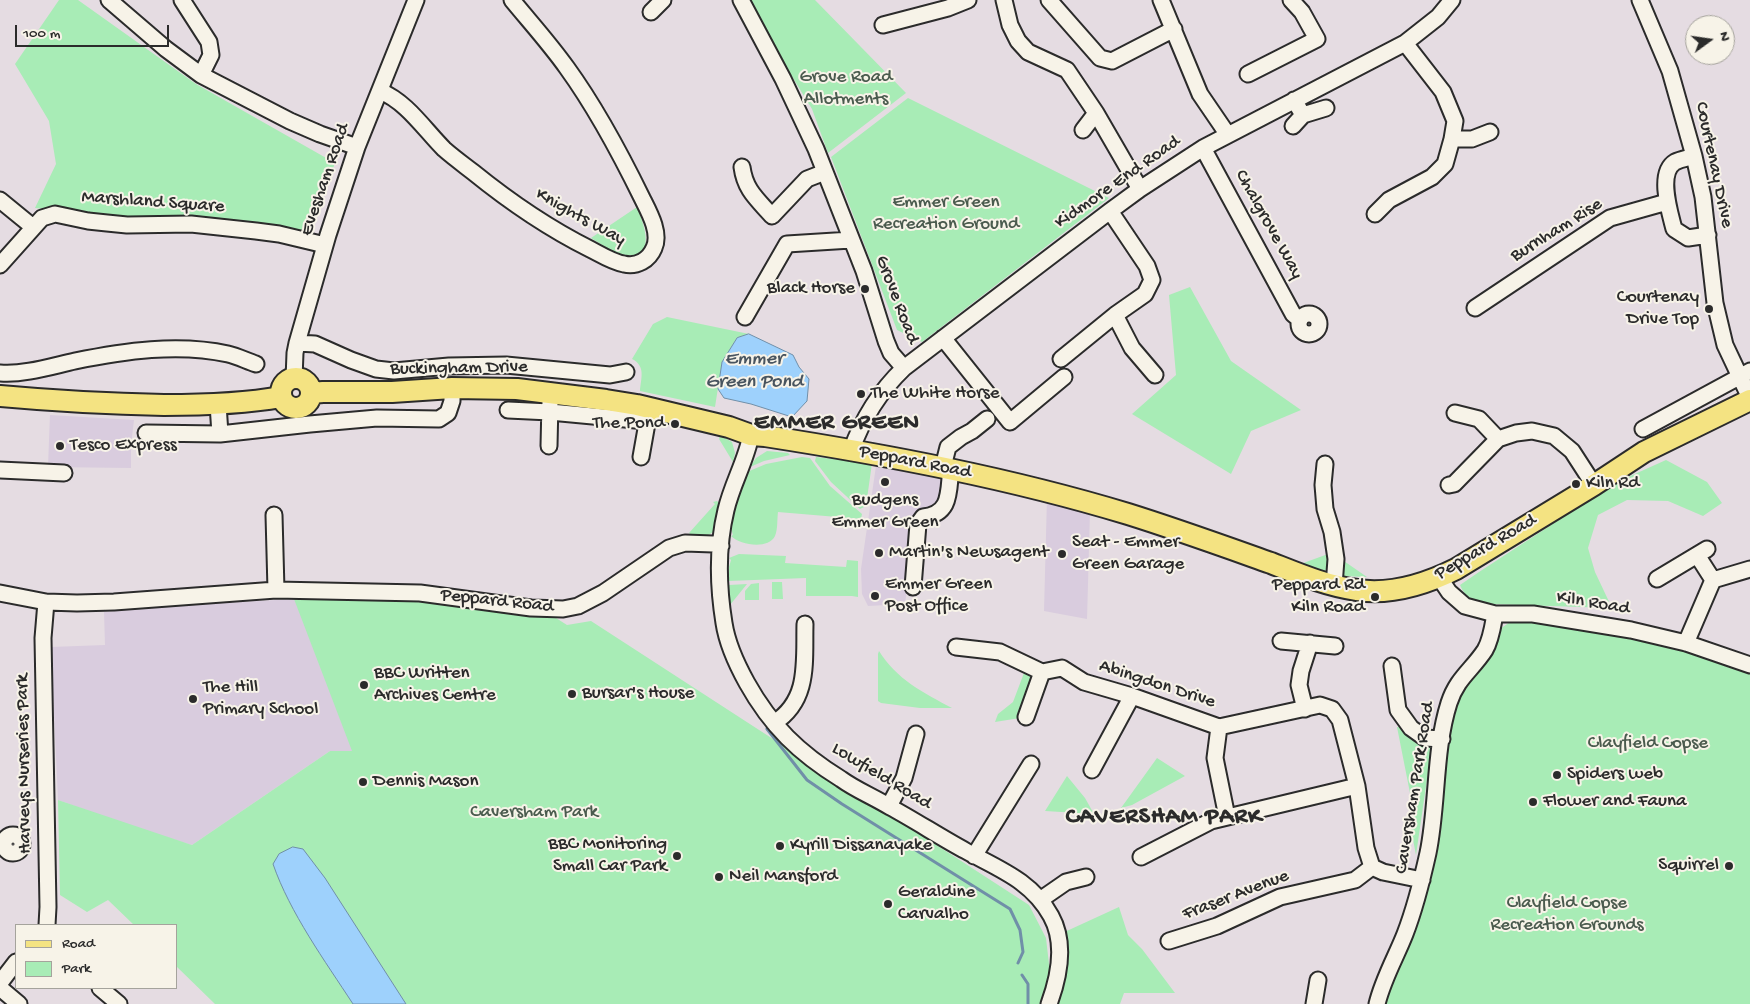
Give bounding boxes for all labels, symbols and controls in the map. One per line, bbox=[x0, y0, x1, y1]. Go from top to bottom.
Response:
scale bar bbox=[18, 15, 171, 47]
north arrow bbox=[1685, 15, 1735, 65]
text: 100 m bbox=[23, 25, 60, 43]
text: N bbox=[1715, 30, 1733, 43]
park label: Grove Road Allotments bbox=[800, 67, 892, 111]
street label: Courtenay Drive bbox=[1689, 100, 1737, 230]
street label: Evesham Road bbox=[296, 121, 356, 239]
street label: Kidmore End Road bbox=[1051, 131, 1185, 235]
street label: Chalgrove Way bbox=[1229, 166, 1307, 284]
street label: Knights Way bbox=[531, 184, 629, 252]
street label: Marshland Square bbox=[81, 187, 225, 219]
park label: Emmer Green Recreation Ground bbox=[873, 192, 1019, 236]
street label: Burnham Rise bbox=[1507, 194, 1607, 268]
street label: Grove Road bbox=[869, 253, 923, 347]
place label: Black Horse bbox=[767, 278, 855, 300]
marker: Black Horse bbox=[859, 283, 871, 295]
place label: Courtenay Drive Top bbox=[1617, 287, 1699, 331]
marker: Courtenay Drive Top bbox=[1703, 303, 1715, 315]
water label: Emmer Green Pond bbox=[705, 348, 803, 395]
street label: Buckingham Drive bbox=[390, 356, 528, 382]
place label: The White Horse bbox=[871, 383, 1000, 405]
marker: The White Horse bbox=[855, 388, 867, 400]
district label: EMMER GREEN bbox=[753, 410, 921, 438]
place label: The Pond bbox=[593, 413, 665, 435]
marker: The Pond bbox=[669, 418, 681, 430]
place label: Tesco Express bbox=[70, 435, 177, 457]
marker: Tesco Express bbox=[54, 440, 66, 452]
street label: Peppard Road bbox=[857, 441, 973, 485]
place label: Kiln Rd bbox=[1586, 473, 1639, 495]
marker: Budgens Emmer Green bbox=[879, 476, 891, 488]
marker: Kiln Rd bbox=[1570, 478, 1582, 490]
place label: Budgens Emmer Green bbox=[831, 490, 939, 534]
street label: Peppard Road bbox=[1431, 510, 1541, 586]
place label: Seat - Emmer Green Garage bbox=[1072, 532, 1184, 576]
place label: Martin's Newsagent bbox=[889, 542, 1049, 564]
marker: Martin's Newsagent bbox=[873, 547, 885, 559]
marker: Seat - Emmer Green Garage bbox=[1056, 548, 1068, 560]
place label: Emmer Green Post Office bbox=[885, 574, 992, 618]
place label: Peppard Rd Kiln Road bbox=[1272, 575, 1365, 619]
street label: Peppard Road bbox=[439, 585, 555, 619]
street label: Kiln Road bbox=[1555, 587, 1631, 621]
marker: Emmer Green Post Office bbox=[869, 590, 881, 602]
marker: Peppard Rd Kiln Road bbox=[1369, 591, 1381, 603]
street label: Abingdon Drive bbox=[1096, 655, 1218, 715]
place label: BBC Written Archives Centre bbox=[374, 663, 496, 707]
street label: Harveys Nurseries Park bbox=[12, 674, 38, 854]
place label: The Hill Primary School bbox=[203, 677, 318, 721]
marker: BBC Written Archives Centre bbox=[358, 679, 370, 691]
place label: Bursar's House bbox=[582, 683, 694, 705]
marker: Bursar's House bbox=[566, 688, 578, 700]
marker: The Hill Primary School bbox=[187, 693, 199, 705]
street label: Caversham Park Road bbox=[1391, 700, 1441, 876]
park label: Clayfield Copse bbox=[1588, 733, 1708, 755]
street label: Lowfield Road bbox=[827, 738, 935, 816]
place label: Spiders web bbox=[1567, 764, 1663, 786]
marker: Spiders web bbox=[1551, 769, 1563, 781]
place label: Dennis Mason bbox=[373, 771, 478, 793]
marker: Dennis Mason bbox=[357, 776, 369, 788]
place label: Flower and Fauna bbox=[1543, 791, 1687, 813]
marker: Flower and Fauna bbox=[1527, 796, 1539, 808]
park label: Caversham Park bbox=[470, 802, 598, 824]
district label: CAVERSHAM PARK bbox=[1064, 804, 1264, 832]
place label: BBC Monitoring Small Car Park bbox=[548, 834, 667, 878]
place label: Kyrill Dissanayake bbox=[790, 835, 932, 857]
marker: Kyrill Dissanayake bbox=[774, 840, 786, 852]
marker: BBC Monitoring Small Car Park bbox=[671, 850, 683, 862]
place label: Squirrel bbox=[1658, 855, 1719, 877]
marker: Squirrel bbox=[1723, 860, 1735, 872]
street label: Fraser Avenue bbox=[1180, 865, 1292, 927]
place label: Neil Mansford bbox=[729, 866, 837, 888]
marker: Neil Mansford bbox=[713, 871, 725, 883]
place label: Geraldine Carvalho bbox=[898, 882, 975, 926]
park label: Clayfield Copse Recreation Grounds bbox=[1490, 893, 1644, 937]
marker: Geraldine Carvalho bbox=[882, 898, 894, 910]
legend bbox=[15, 924, 178, 989]
text: Road bbox=[62, 935, 95, 953]
text: Park bbox=[62, 960, 91, 978]

